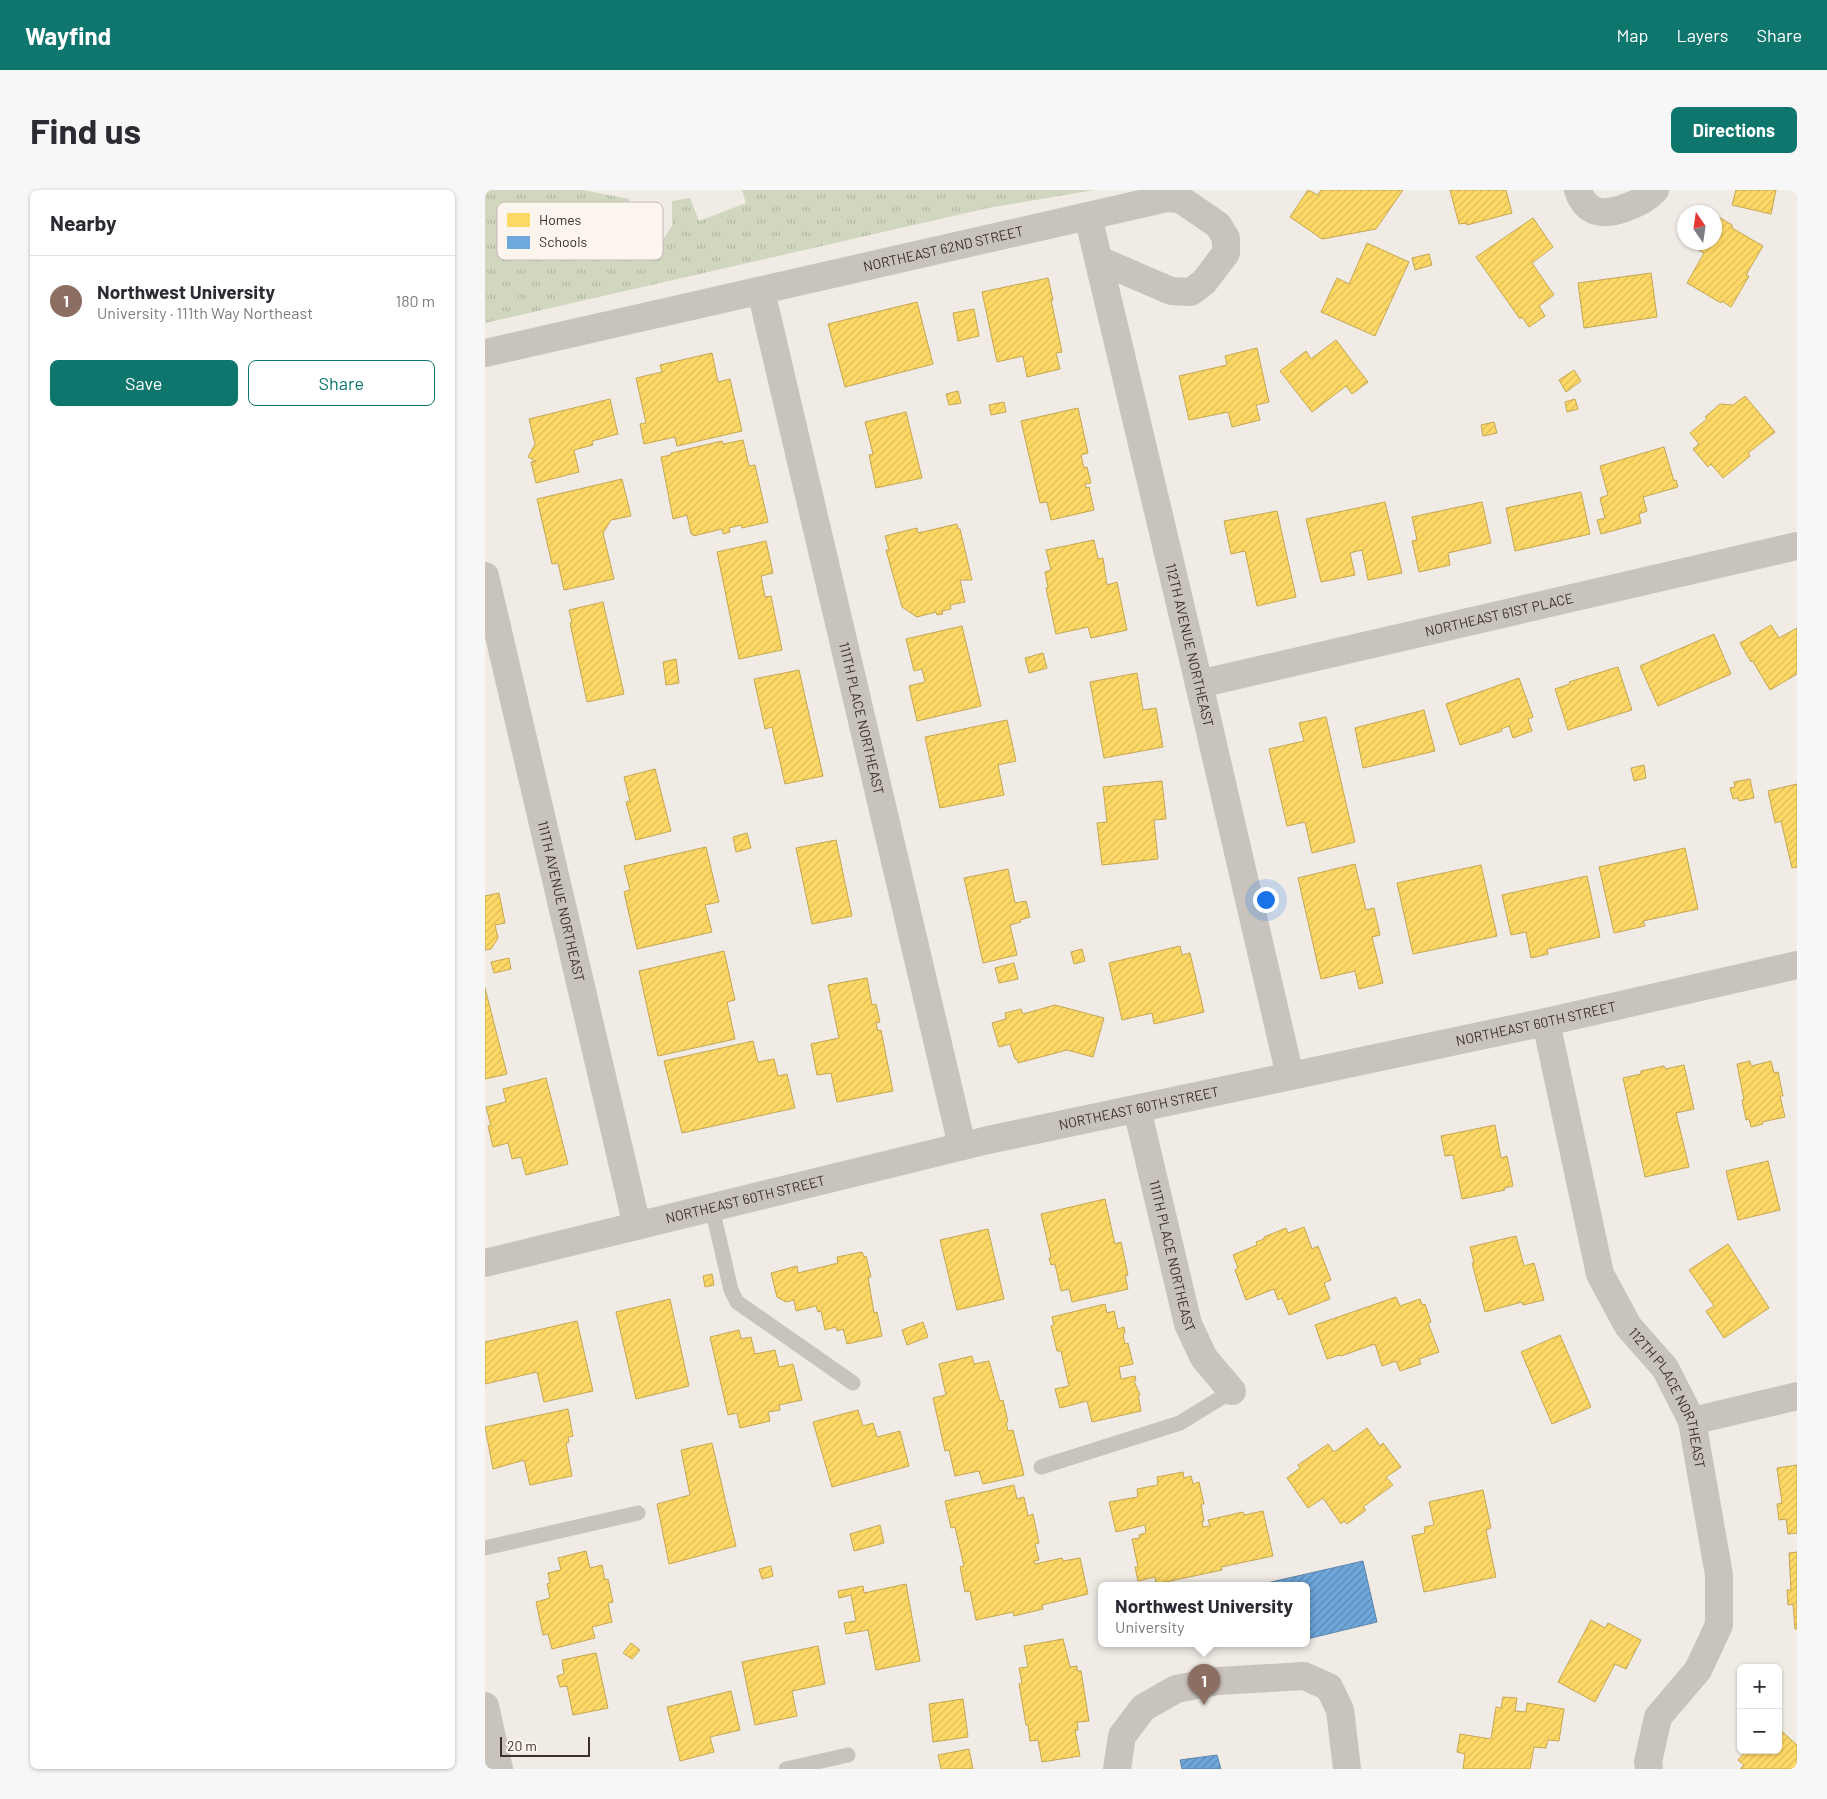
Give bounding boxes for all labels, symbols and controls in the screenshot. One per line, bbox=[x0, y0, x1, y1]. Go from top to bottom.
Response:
text: Wayfind bbox=[25, 21, 111, 50]
text: Map bbox=[1616, 24, 1648, 46]
text: Layers bbox=[1676, 24, 1729, 46]
text: Share bbox=[1757, 24, 1802, 46]
button: Directions bbox=[1671, 107, 1797, 153]
text: Find us bbox=[30, 109, 141, 151]
legend bbox=[497, 202, 663, 260]
north arrow bbox=[1677, 205, 1722, 250]
text: Nearby bbox=[50, 210, 116, 235]
text: Homes bbox=[539, 211, 582, 228]
street label: NORTHEAST 62ND STREET bbox=[861, 222, 1025, 275]
text: Schools bbox=[539, 233, 587, 250]
text: Northwest University bbox=[97, 280, 275, 303]
text: 1 bbox=[63, 291, 69, 310]
text: 180 m bbox=[396, 291, 435, 310]
text: University · 111th Way Northeast bbox=[97, 303, 313, 322]
button: Save bbox=[50, 360, 238, 406]
button: Share bbox=[248, 360, 435, 406]
street label: 112TH AVENUE NORTHEAST bbox=[1163, 561, 1218, 729]
street label: NORTHEAST 61ST PLACE bbox=[1423, 589, 1575, 640]
street label: 111TH PLACE NORTHEAST bbox=[836, 640, 888, 796]
street label: 111TH AVENUE NORTHEAST bbox=[534, 819, 589, 984]
your location bbox=[1253, 887, 1279, 913]
street label: NORTHEAST 60TH STREET bbox=[1454, 997, 1618, 1049]
street label: NORTHEAST 60TH STREET bbox=[1057, 1082, 1221, 1133]
street label: NORTHEAST 60TH STREET bbox=[664, 1171, 827, 1227]
street label: 111TH PLACE NORTHEAST bbox=[1146, 1178, 1200, 1335]
street label: 112TH PLACE NORTHEAST bbox=[1625, 1324, 1709, 1470]
popup bbox=[1098, 1582, 1310, 1647]
text: Northwest University bbox=[1115, 1594, 1293, 1617]
text: University bbox=[1115, 1617, 1185, 1636]
pin: 1 bbox=[1188, 1664, 1220, 1705]
map controls bbox=[1737, 1664, 1782, 1754]
button: + bbox=[1737, 1664, 1782, 1709]
button: − bbox=[1737, 1709, 1782, 1754]
scale bar bbox=[500, 1734, 590, 1757]
text: 20 m bbox=[507, 1737, 537, 1754]

